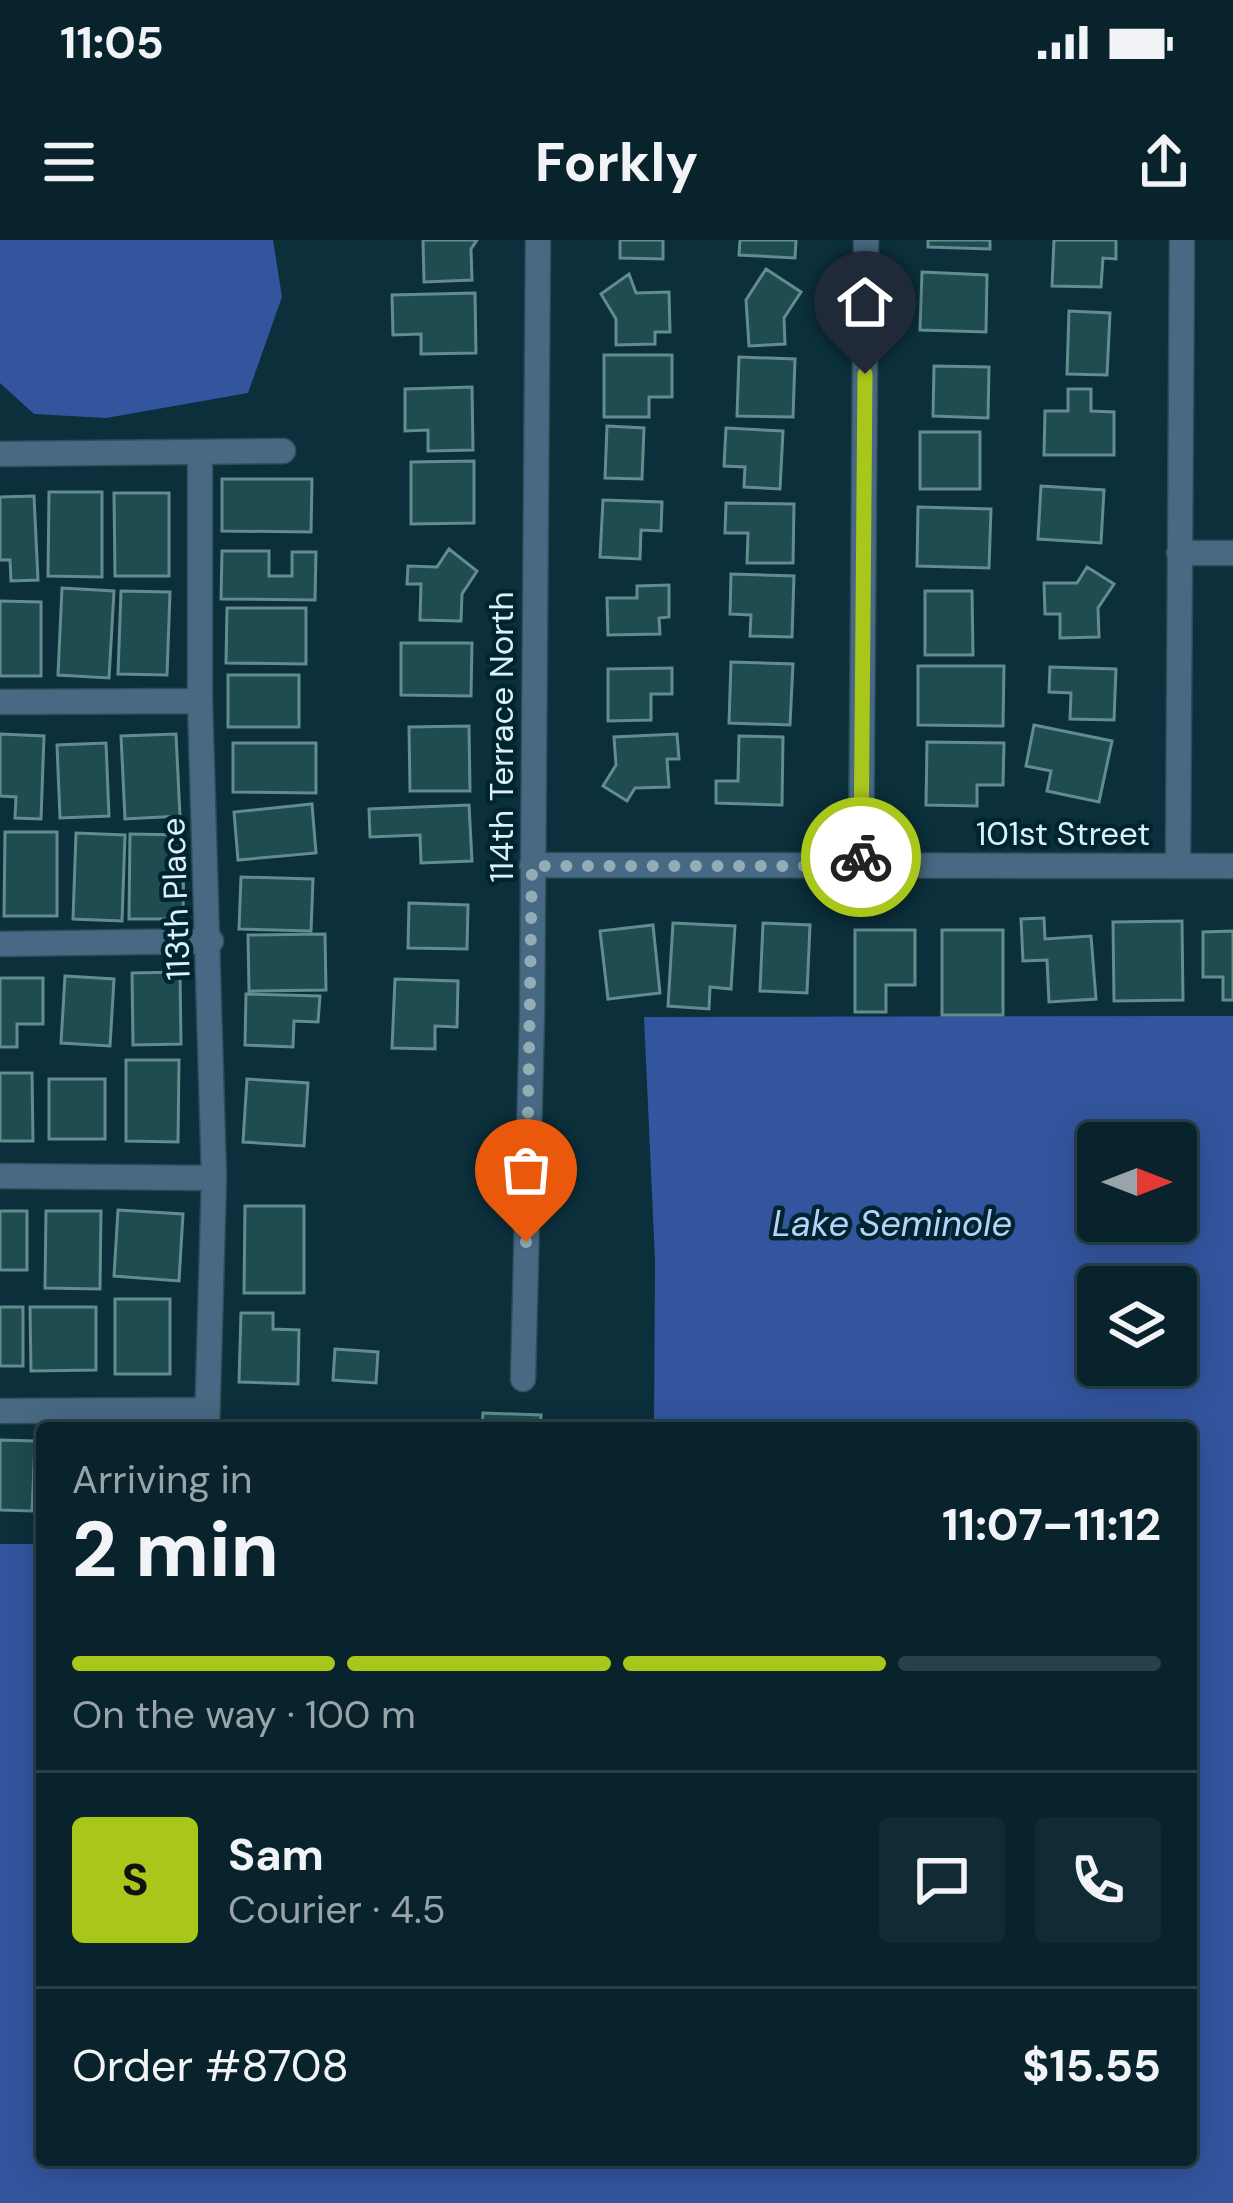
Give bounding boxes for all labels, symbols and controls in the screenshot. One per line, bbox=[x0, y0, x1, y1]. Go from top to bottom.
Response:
text: 11:05 bbox=[60, 13, 164, 72]
text: Forkly bbox=[535, 127, 698, 198]
icon: menu bbox=[36, 129, 102, 195]
icon: share bbox=[1131, 129, 1197, 195]
pin bbox=[814, 251, 916, 374]
icon: home bbox=[832, 269, 898, 335]
street label: 114th Terrace North bbox=[480, 592, 523, 882]
courier bbox=[801, 797, 921, 917]
street label: 101st Street bbox=[976, 812, 1150, 855]
street label: 113th Place bbox=[151, 817, 200, 981]
icon: bike bbox=[828, 824, 894, 890]
pin bbox=[475, 1119, 577, 1242]
north arrow bbox=[1077, 1122, 1197, 1242]
map controls bbox=[1077, 1122, 1197, 1386]
icon: bag bbox=[493, 1137, 559, 1203]
water label: Lake Seminole bbox=[772, 1200, 1012, 1247]
button: layers bbox=[1077, 1266, 1197, 1386]
text: Arriving in bbox=[72, 1454, 252, 1505]
text: 11:07–11:12 bbox=[942, 1495, 1161, 1554]
text: 2 min bbox=[72, 1499, 279, 1600]
text: On the way · 100 m bbox=[72, 1689, 416, 1740]
button: chat bbox=[879, 1817, 1005, 1943]
button: phone bbox=[1035, 1817, 1161, 1943]
text: Sam bbox=[228, 1825, 324, 1884]
text: S bbox=[121, 1850, 149, 1909]
text: Courier · 4.5 bbox=[228, 1884, 445, 1935]
text: Order #8708 bbox=[72, 2036, 349, 2095]
text: $15.55 bbox=[1022, 2036, 1161, 2095]

